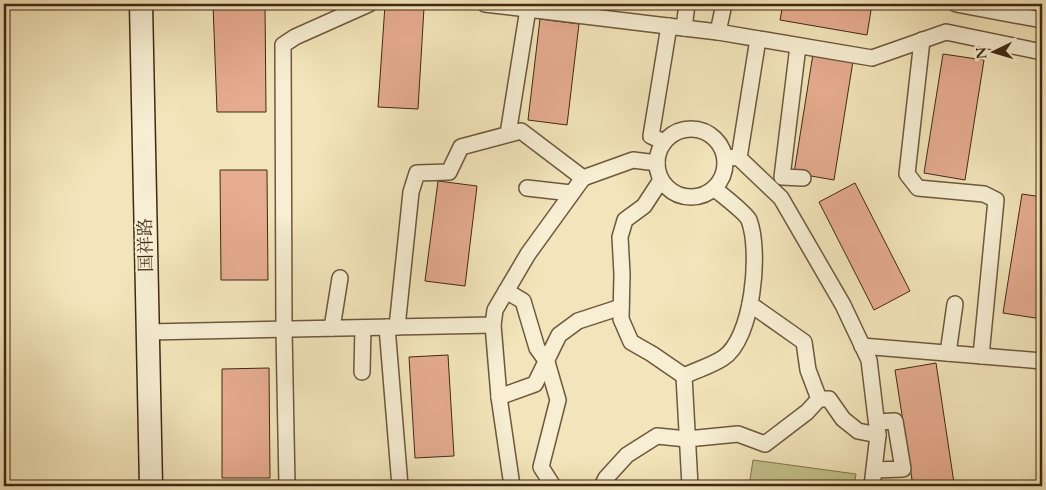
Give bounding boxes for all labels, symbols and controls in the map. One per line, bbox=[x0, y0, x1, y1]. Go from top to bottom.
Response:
north arrow bbox=[968, 28, 1018, 78]
text: N bbox=[972, 46, 992, 60]
street label: 国祥路 bbox=[133, 218, 159, 272]

